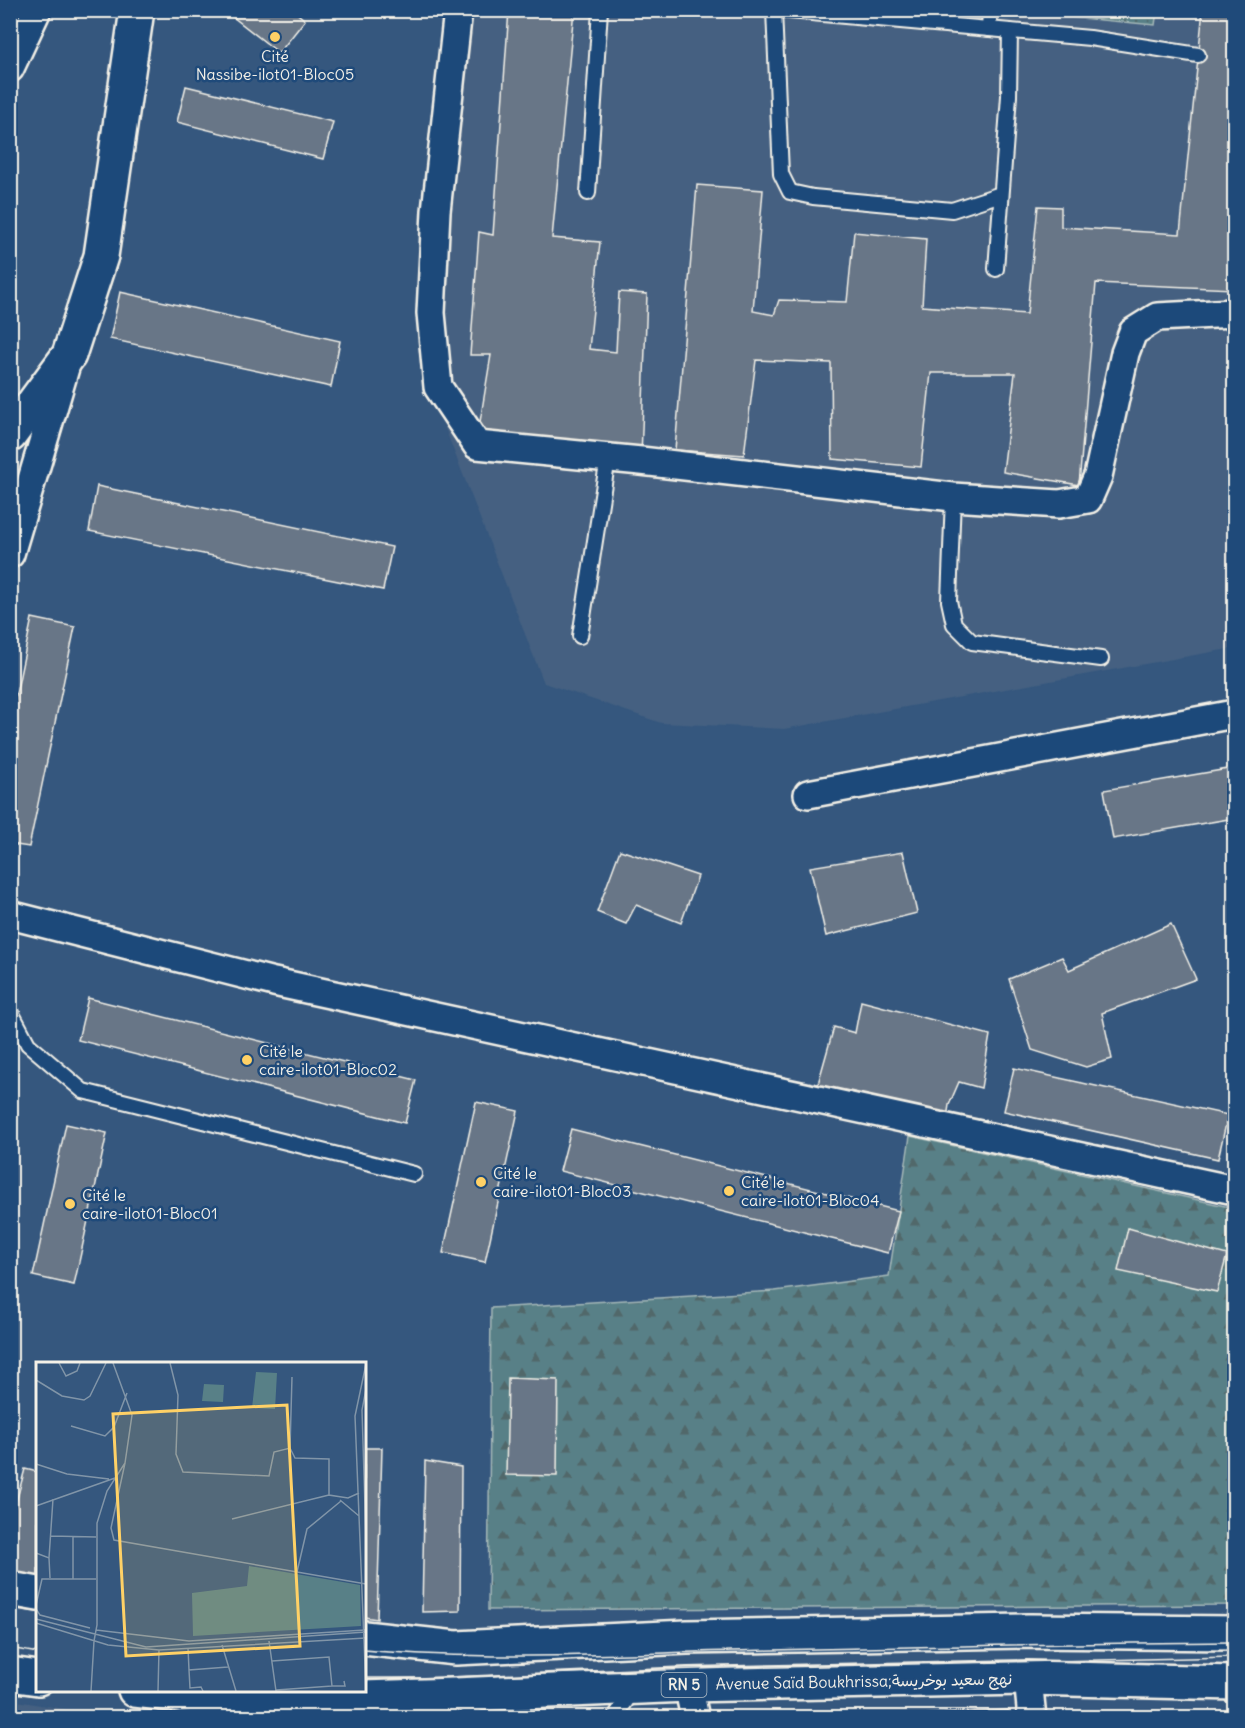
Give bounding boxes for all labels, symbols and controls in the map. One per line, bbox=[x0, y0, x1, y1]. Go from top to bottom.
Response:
marker: Cité Nassibe-ilot01-Bloc05 bbox=[268, 30, 282, 44]
place label: Cité Nassibe-ilot01-Bloc05 bbox=[196, 46, 354, 84]
place label: Cité le caire-ilot01-Bloc02 bbox=[259, 1041, 397, 1079]
marker: Cité le caire-ilot01-Bloc02 bbox=[240, 1053, 254, 1067]
place label: Cité le caire-ilot01-Bloc03 bbox=[493, 1163, 631, 1201]
place label: Cité le caire-ilot01-Bloc04 bbox=[741, 1172, 879, 1210]
marker: Cité le caire-ilot01-Bloc03 bbox=[474, 1175, 488, 1189]
marker: Cité le caire-ilot01-Bloc04 bbox=[722, 1184, 736, 1198]
place label: Cité le caire-ilot01-Bloc01 bbox=[82, 1185, 218, 1223]
marker: Cité le caire-ilot01-Bloc01 bbox=[63, 1197, 77, 1211]
inset map bbox=[36, 1362, 366, 1692]
street label: Avenue Saïd Boukhrissa;نهج سعيد بوخريسة bbox=[716, 1668, 1012, 1695]
road number: RN 5 bbox=[662, 1673, 706, 1697]

